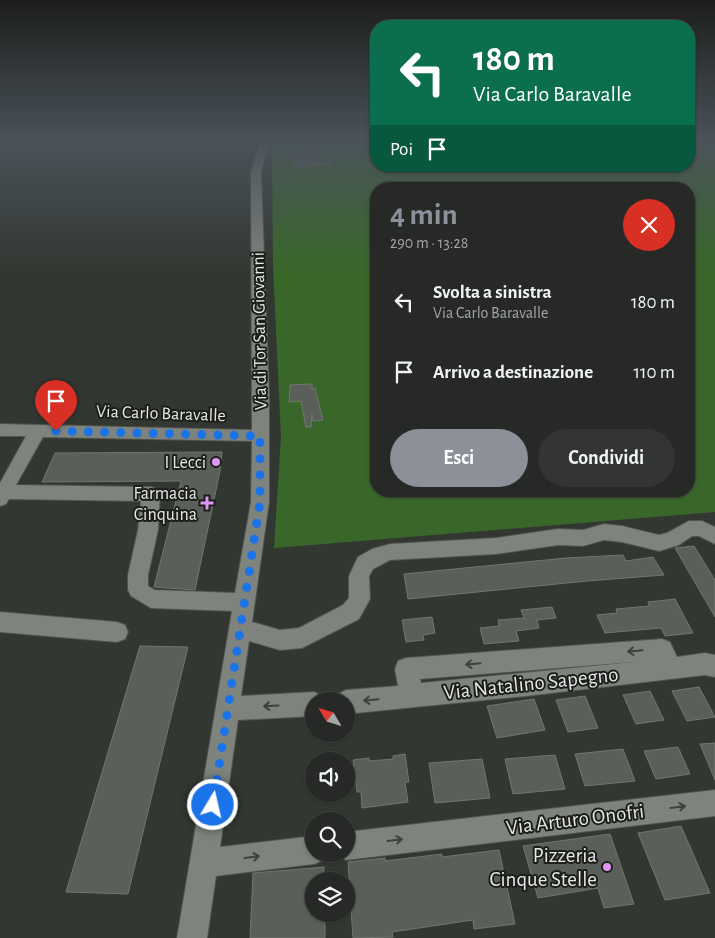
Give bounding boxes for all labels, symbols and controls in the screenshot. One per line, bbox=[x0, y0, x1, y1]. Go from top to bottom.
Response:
icon: left bbox=[390, 40, 455, 105]
text: 180 m bbox=[473, 42, 555, 77]
text: Via Carlo Baravalle bbox=[473, 83, 632, 105]
icon: arrive bbox=[423, 135, 451, 163]
text: Poi bbox=[390, 140, 413, 159]
button: close bbox=[623, 199, 675, 251]
text: 4 min bbox=[390, 200, 458, 230]
text: 290 m · 13:28 bbox=[390, 235, 468, 251]
street label: Via di Tor San Giovanni bbox=[250, 252, 270, 410]
text: Svolta a sinistra bbox=[433, 283, 552, 302]
icon: left bbox=[390, 288, 418, 316]
text: 180 m bbox=[631, 293, 675, 312]
text: Via Carlo Baravalle bbox=[433, 305, 548, 321]
icon: arrive bbox=[390, 358, 418, 386]
text: Arrivo a destinazione bbox=[433, 363, 593, 382]
text: 110 m bbox=[634, 363, 675, 382]
pin bbox=[35, 380, 77, 431]
icon: arrive bbox=[42, 387, 70, 415]
street label: Via Carlo Baravalle bbox=[96, 403, 226, 425]
button: Esci bbox=[390, 429, 528, 487]
button: Condividi bbox=[538, 429, 675, 487]
place label: I Lecci bbox=[164, 454, 206, 472]
marker: I Lecci bbox=[210, 456, 222, 468]
place label: Farmacia Cinquina bbox=[133, 485, 197, 524]
marker: Farmacia Cinquina bbox=[201, 497, 213, 509]
one-way arrow bbox=[627, 646, 643, 656]
one-way arrow bbox=[465, 659, 481, 669]
street label: Via Natalino Sapegno bbox=[443, 664, 620, 703]
north arrow bbox=[305, 692, 355, 742]
map controls bbox=[305, 692, 355, 922]
one-way arrow bbox=[363, 695, 379, 704]
one-way arrow bbox=[263, 702, 279, 711]
button: sound bbox=[305, 752, 355, 802]
position arrow bbox=[186, 778, 238, 830]
street label: Via Arturo Onofri bbox=[505, 801, 645, 838]
one-way arrow bbox=[669, 802, 685, 812]
button: search bbox=[305, 812, 355, 862]
one-way arrow bbox=[386, 835, 402, 845]
place label: Pizzeria Cinque Stelle bbox=[490, 845, 597, 890]
one-way arrow bbox=[244, 852, 260, 862]
marker: Pizzeria Cinque Stelle bbox=[601, 861, 613, 873]
button: layers bbox=[305, 872, 355, 922]

